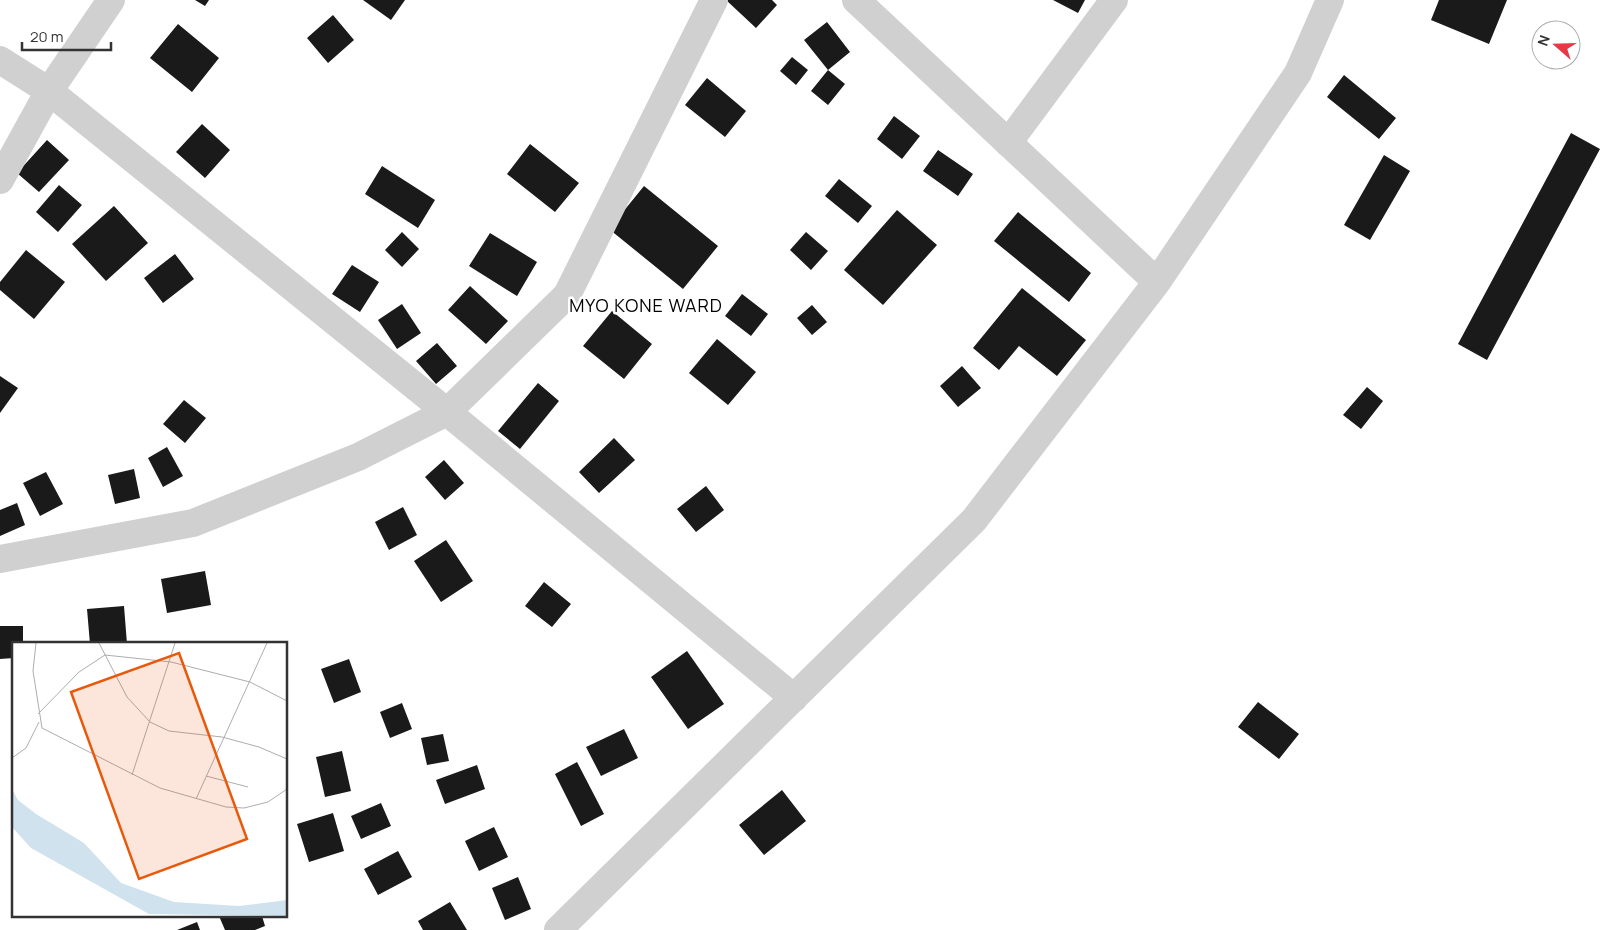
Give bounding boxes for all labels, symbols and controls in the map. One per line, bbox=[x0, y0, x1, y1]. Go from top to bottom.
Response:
scale bar bbox=[22, 20, 111, 52]
north arrow bbox=[1531, 20, 1581, 70]
text: 20 m bbox=[30, 26, 63, 47]
text: N bbox=[1533, 32, 1554, 48]
district label: MYO KONE WARD bbox=[569, 293, 723, 317]
inset map bbox=[12, 642, 288, 918]

